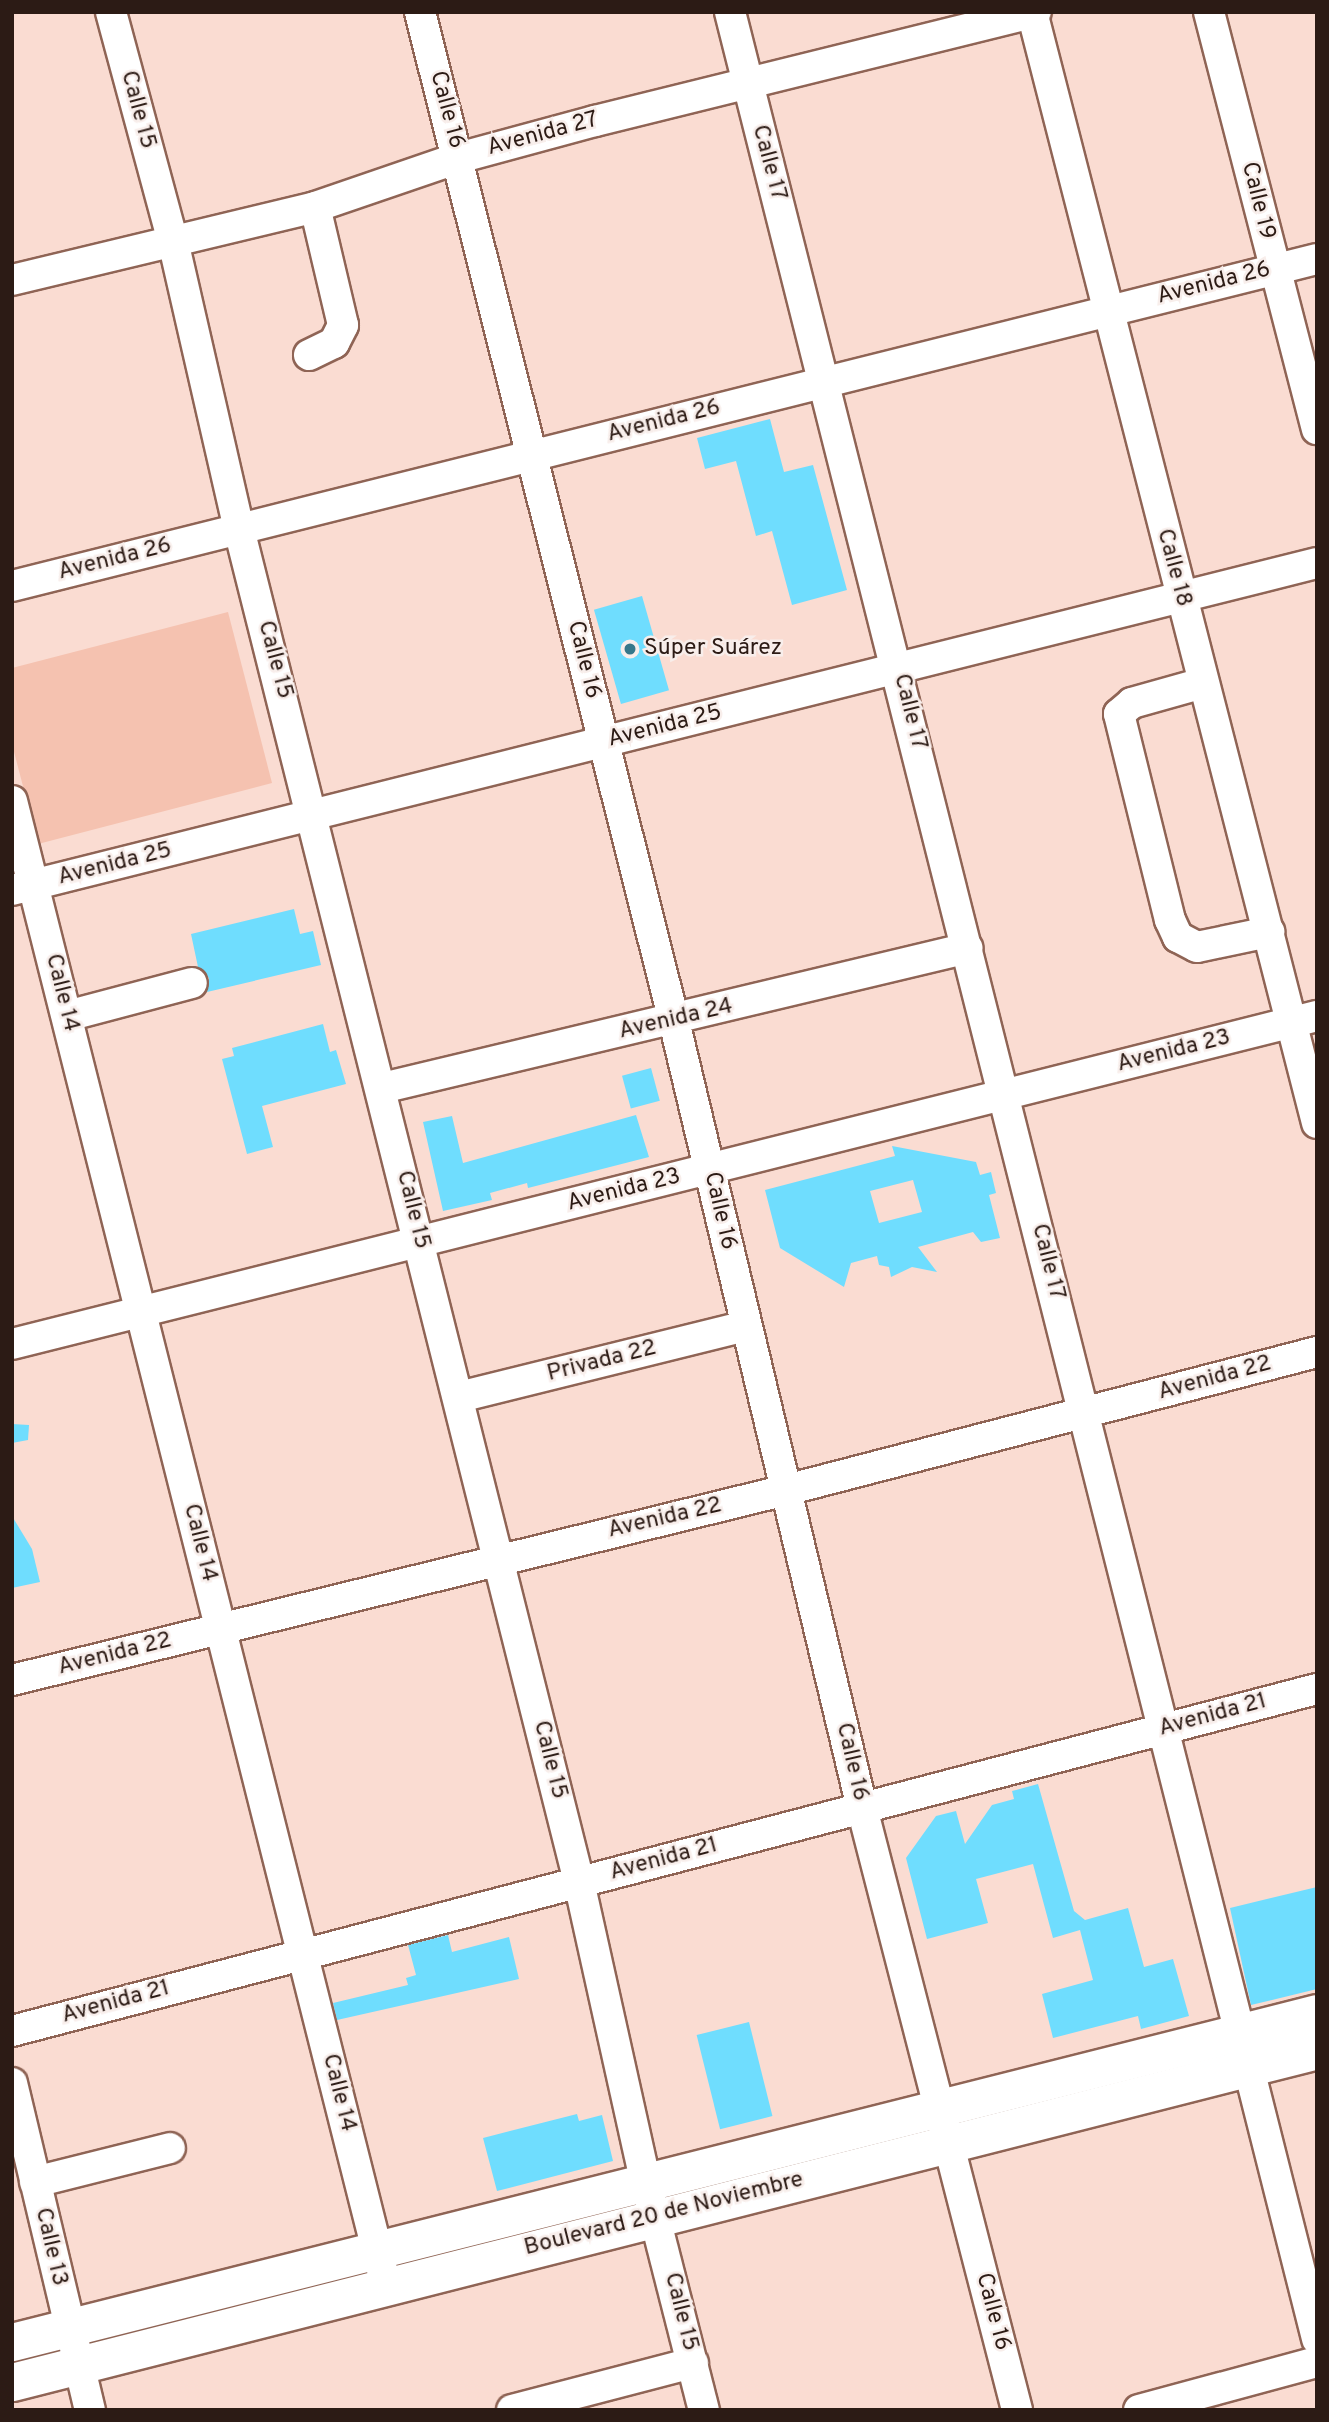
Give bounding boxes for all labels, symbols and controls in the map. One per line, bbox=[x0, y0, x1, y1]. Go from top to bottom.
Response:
street label: Calle 15 bbox=[113, 68, 161, 152]
street label: Calle 16 bbox=[422, 68, 470, 152]
street label: Avenida 27 bbox=[484, 107, 602, 163]
street label: Calle 17 bbox=[745, 122, 791, 204]
street label: Calle 19 bbox=[1234, 159, 1280, 243]
street label: Avenida 26 bbox=[1155, 257, 1273, 311]
street label: Avenida 26 bbox=[605, 395, 723, 449]
street label: Calle 18 bbox=[1149, 526, 1197, 610]
street label: Avenida 26 bbox=[56, 533, 174, 587]
street label: Calle 15 bbox=[250, 618, 298, 702]
street label: Calle 16 bbox=[560, 618, 606, 702]
place label: Súper Suárez bbox=[644, 635, 782, 663]
marker: Súper Suárez bbox=[622, 641, 638, 657]
street label: Calle 17 bbox=[886, 671, 932, 753]
street label: Avenida 25 bbox=[605, 700, 725, 754]
street label: Avenida 25 bbox=[55, 838, 175, 892]
street label: Calle 14 bbox=[38, 951, 84, 1035]
street label: Avenida 24 bbox=[616, 993, 736, 1047]
street label: Avenida 23 bbox=[1114, 1025, 1234, 1079]
street label: Avenida 23 bbox=[564, 1164, 684, 1218]
street label: Calle 15 bbox=[389, 1168, 435, 1252]
street label: Calle 16 bbox=[697, 1169, 741, 1253]
street label: Calle 17 bbox=[1024, 1221, 1070, 1303]
street label: Privada 22 bbox=[545, 1335, 659, 1389]
street label: Avenida 22 bbox=[1155, 1351, 1275, 1407]
street label: Avenida 22 bbox=[605, 1492, 725, 1546]
street label: Calle 14 bbox=[176, 1501, 222, 1585]
street label: Avenida 22 bbox=[55, 1628, 175, 1682]
street label: Avenida 21 bbox=[1156, 1688, 1270, 1744]
street label: Calle 15 bbox=[526, 1718, 572, 1802]
street label: Calle 16 bbox=[829, 1720, 873, 1804]
street label: Avenida 21 bbox=[607, 1832, 721, 1888]
street label: Avenida 21 bbox=[59, 1975, 173, 2031]
street label: Calle 14 bbox=[315, 2051, 361, 2135]
street label: Boulevard 20 de Noviembre bbox=[522, 2167, 806, 2263]
street label: Calle 13 bbox=[28, 2205, 72, 2289]
street label: Calle 15 bbox=[657, 2270, 703, 2354]
street label: Calle 16 bbox=[968, 2270, 1016, 2354]

